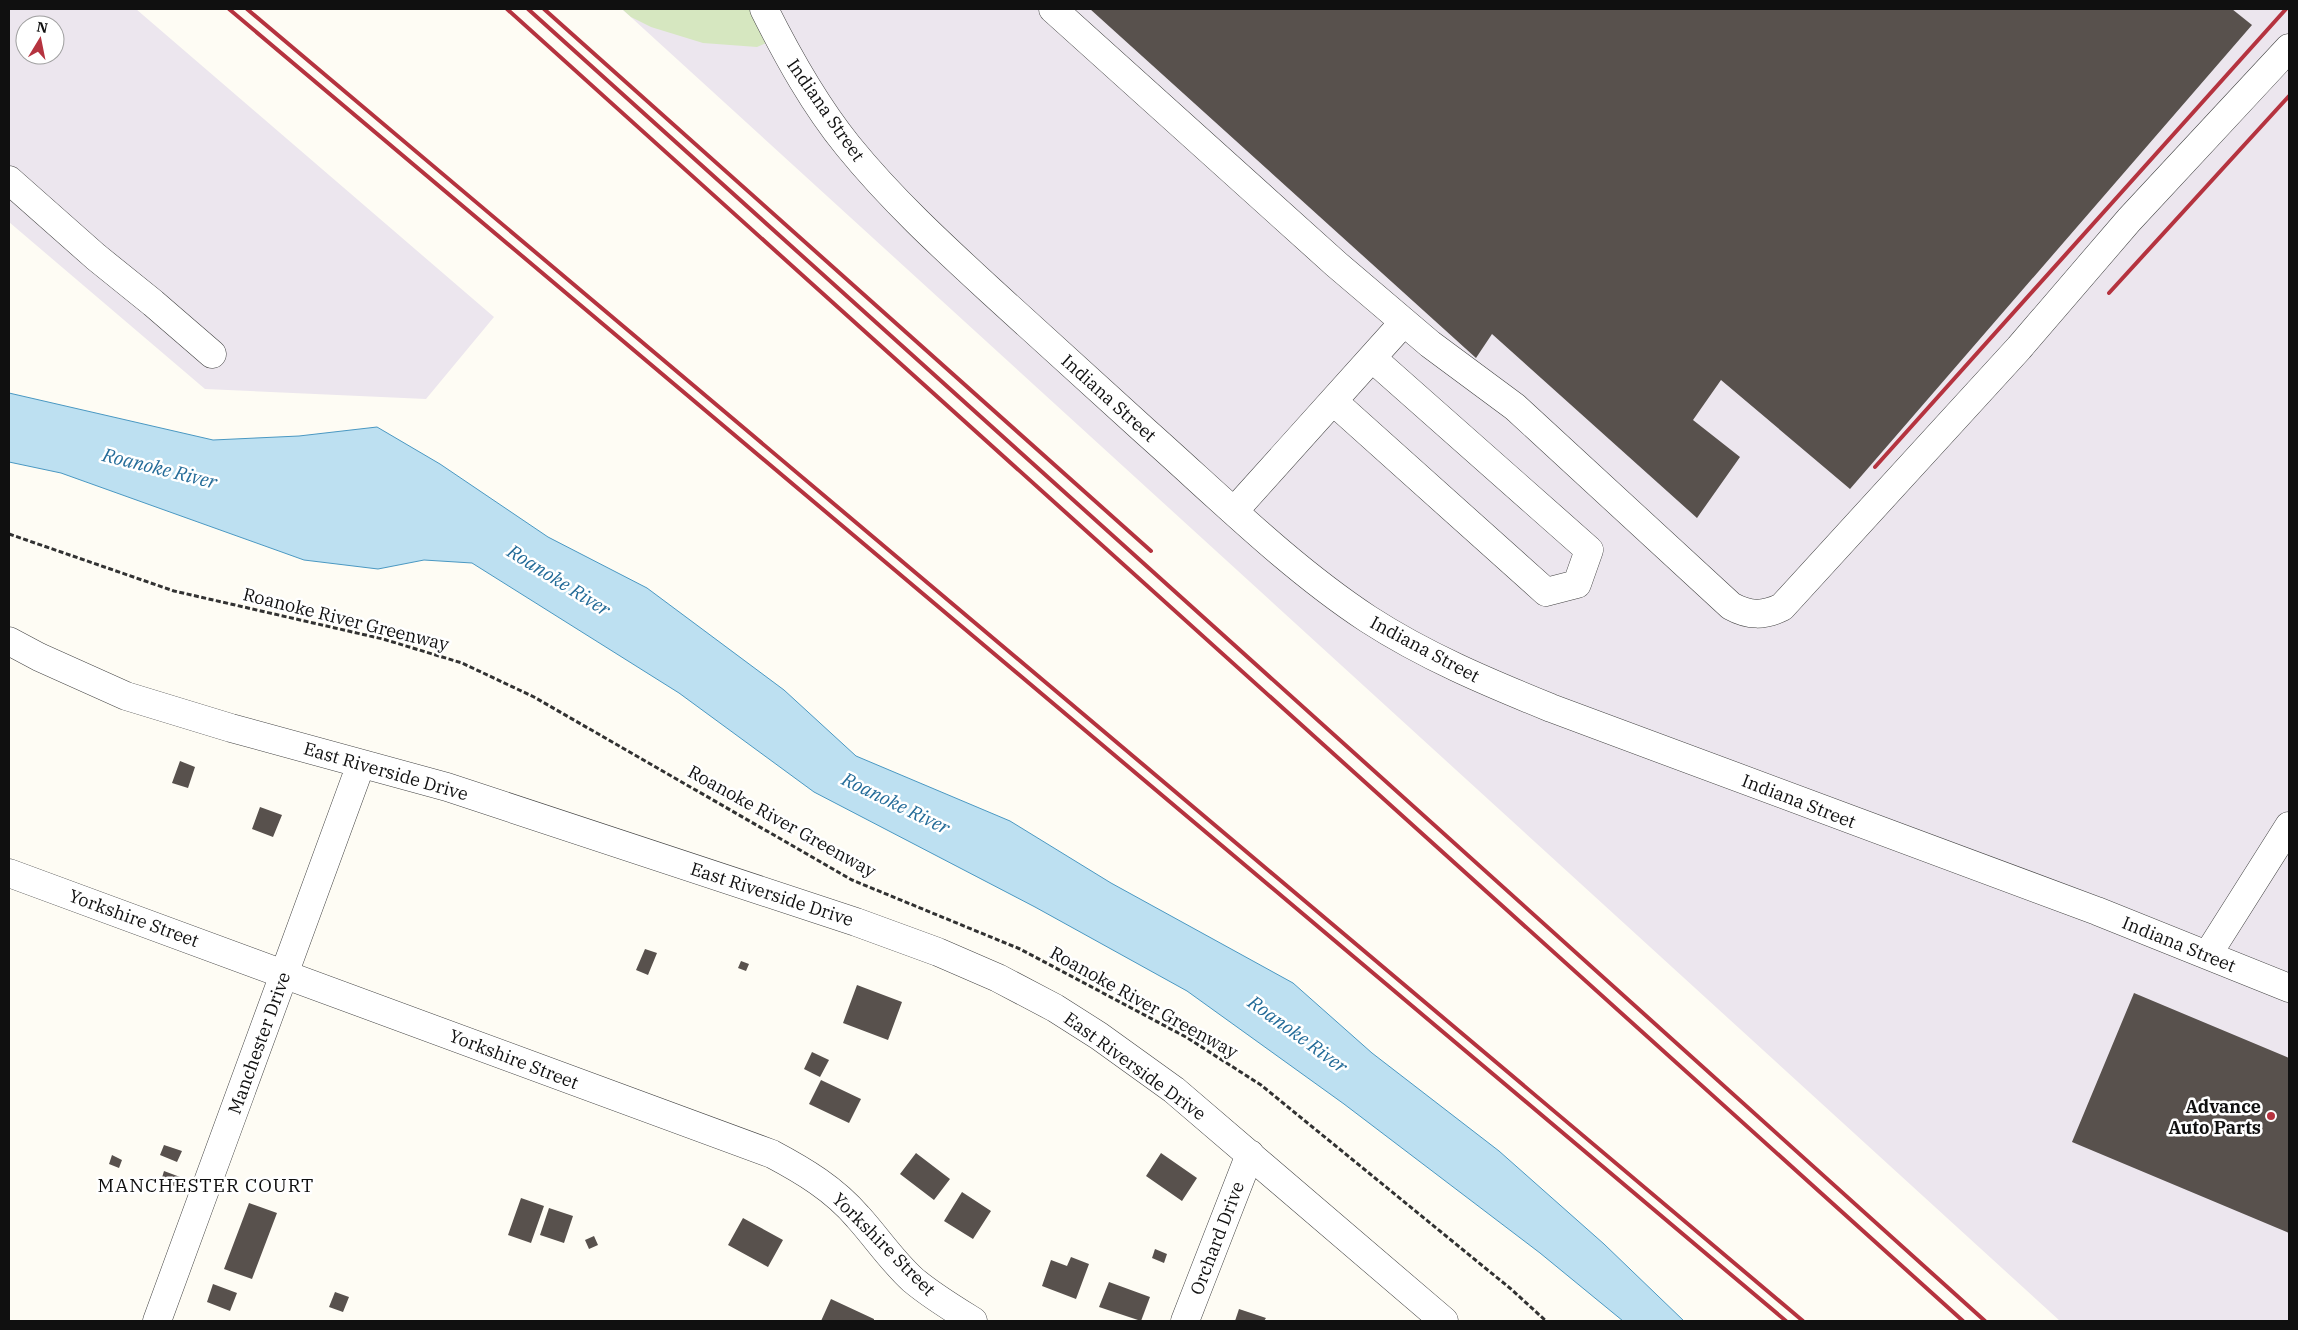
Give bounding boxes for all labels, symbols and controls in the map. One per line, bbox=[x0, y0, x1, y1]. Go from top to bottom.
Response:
north arrow bbox=[15, 15, 65, 65]
text: N bbox=[35, 17, 49, 37]
street label: Indiana Street bbox=[782, 54, 870, 166]
street label: Indiana Street bbox=[1057, 349, 1161, 447]
water label: Roanoke River bbox=[99, 442, 220, 494]
water label: Roanoke River bbox=[502, 538, 616, 622]
street label: Roanoke River Greenway bbox=[241, 582, 452, 656]
street label: Indiana Street bbox=[1367, 611, 1483, 687]
street label: East Riverside Drive bbox=[301, 737, 471, 805]
street label: Roanoke River Greenway bbox=[684, 760, 880, 882]
water label: Roanoke River bbox=[837, 766, 954, 840]
street label: Indiana Street bbox=[1739, 769, 1859, 833]
street label: East Riverside Drive bbox=[688, 857, 856, 931]
street label: Yorkshire Street bbox=[66, 884, 202, 952]
street label: Indiana Street bbox=[2119, 911, 2239, 977]
street label: Roanoke River Greenway bbox=[1046, 941, 1242, 1063]
street label: Manchester Drive bbox=[223, 969, 295, 1117]
water label: Roanoke River bbox=[1243, 989, 1353, 1078]
street label: East Riverside Drive bbox=[1059, 1007, 1211, 1125]
street label: Yorkshire Street bbox=[446, 1024, 582, 1094]
place label: Advance Auto Parts bbox=[2168, 1095, 2261, 1139]
marker: Advance Auto Parts bbox=[2265, 1110, 2277, 1122]
district label: MANCHESTER COURT bbox=[98, 1173, 314, 1197]
street label: Orchard Drive bbox=[1185, 1178, 1249, 1298]
street label: Yorkshire Street bbox=[827, 1187, 941, 1301]

